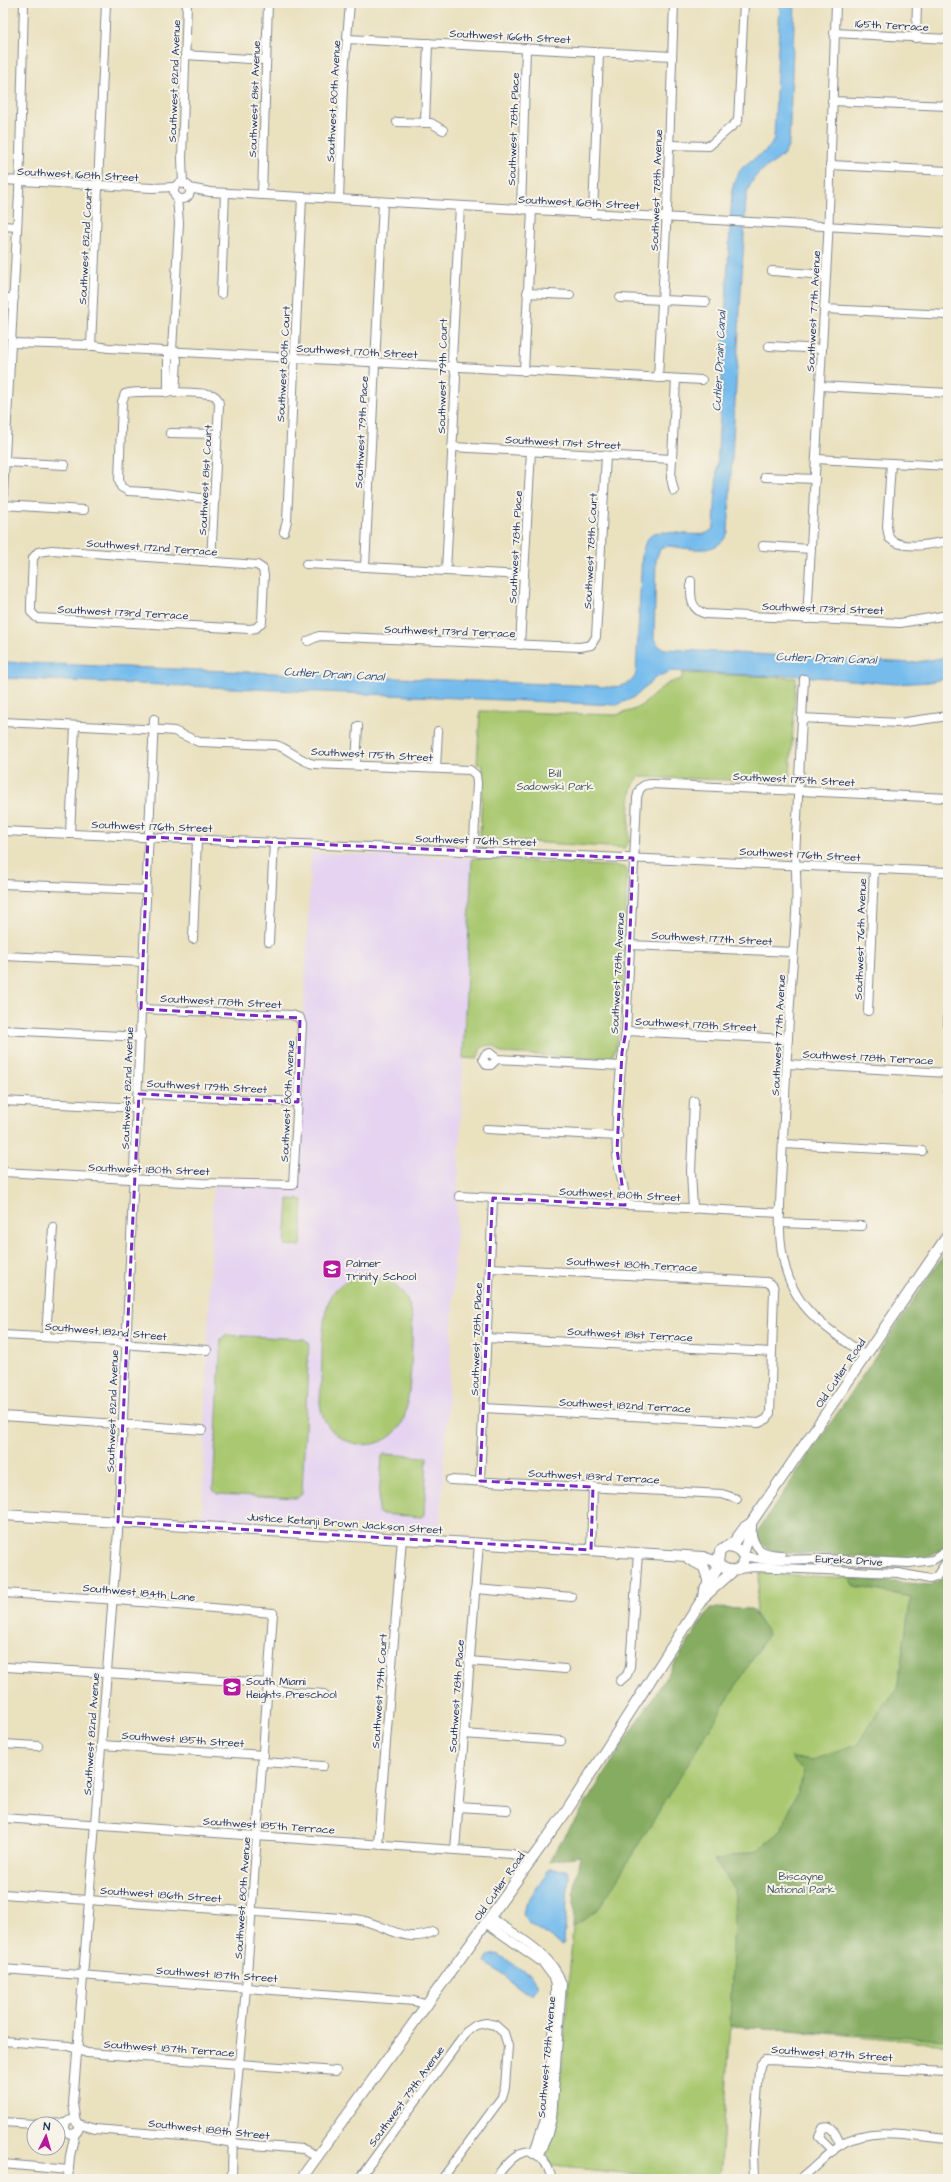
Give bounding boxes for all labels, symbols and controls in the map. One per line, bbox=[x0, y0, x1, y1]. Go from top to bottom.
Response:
street label: 165th Terrace bbox=[855, 16, 929, 35]
street label: Southwest 82nd Avenue bbox=[165, 19, 184, 143]
street label: Southwest 166th Street bbox=[449, 26, 572, 47]
street label: Southwest 81st Avenue bbox=[245, 40, 264, 158]
street label: Southwest 80th Avenue bbox=[323, 40, 344, 162]
street label: Southwest 78th Place bbox=[504, 72, 523, 186]
street label: Southwest 78th Avenue bbox=[647, 129, 666, 251]
street label: Southwest 168th Street bbox=[17, 164, 140, 185]
street label: Southwest 82nd Court bbox=[75, 187, 96, 305]
street label: Southwest 168th Street bbox=[518, 192, 641, 213]
street label: Southwest 77th Avenue bbox=[803, 250, 824, 372]
street label: Southwest 80th Court bbox=[273, 305, 294, 423]
water label: Cutler Drain Canal bbox=[708, 308, 731, 412]
street label: Southwest 79th Court bbox=[434, 318, 451, 434]
street label: Southwest 170th Street bbox=[296, 341, 418, 362]
street label: Southwest 79th Place bbox=[351, 375, 372, 489]
street label: Southwest 81st Court bbox=[195, 424, 216, 536]
street label: Southwest 171st Street bbox=[505, 432, 622, 453]
street label: Southwest 78th Place bbox=[505, 490, 526, 604]
street label: Southwest 78th Court bbox=[580, 492, 601, 609]
street label: Southwest 172nd Terrace bbox=[86, 535, 218, 560]
street label: Southwest 173rd Street bbox=[762, 599, 885, 618]
street label: Southwest 173rd Terrace bbox=[57, 602, 189, 623]
street label: Southwest 173rd Terrace bbox=[384, 622, 516, 641]
water label: Cutler Drain Canal bbox=[775, 648, 879, 669]
water label: Cutler Drain Canal bbox=[283, 663, 387, 686]
street label: Southwest 175th Street bbox=[311, 744, 434, 765]
park label: Bill Sadowski Park bbox=[516, 766, 594, 794]
street label: Southwest 175th Street bbox=[733, 769, 856, 790]
street label: Southwest 176th Street bbox=[91, 817, 213, 836]
street label: Southwest 176th Street bbox=[415, 831, 537, 850]
street label: Southwest 176th Street bbox=[739, 844, 861, 865]
street label: Southwest 76th Avenue bbox=[851, 878, 870, 1000]
street label: Southwest 78th Avenue bbox=[607, 912, 628, 1034]
street label: Southwest 177th Street bbox=[651, 928, 773, 949]
street label: Southwest 77th Avenue bbox=[768, 974, 789, 1096]
street label: Southwest 178th Street bbox=[160, 991, 283, 1012]
street label: Southwest 178th Street bbox=[635, 1014, 758, 1035]
street label: Southwest 82nd Avenue bbox=[118, 1026, 137, 1150]
street label: Southwest 80th Avenue bbox=[277, 1040, 298, 1162]
street label: Southwest 178th Terrace bbox=[802, 1047, 934, 1068]
street label: Southwest 179th Street bbox=[146, 1076, 268, 1097]
street label: Southwest 180th Street bbox=[88, 1160, 211, 1179]
street label: Southwest 180th Street bbox=[559, 1184, 682, 1205]
street label: Southwest 180th Terrace bbox=[566, 1254, 698, 1275]
place label: Palmer Trinity School bbox=[346, 1256, 416, 1285]
school or university icon: Palmer Trinity School bbox=[321, 1258, 343, 1280]
street label: Southwest 78th Place bbox=[467, 1282, 486, 1396]
street label: Southwest 182nd Street bbox=[44, 1319, 168, 1344]
street label: Southwest 181st Terrace bbox=[567, 1324, 693, 1345]
street label: Old Cutler Road bbox=[812, 1335, 869, 1411]
street label: Southwest 82nd Avenue bbox=[103, 1349, 122, 1473]
street label: Southwest 182nd Terrace bbox=[559, 1395, 691, 1416]
street label: Southwest 183rd Terrace bbox=[528, 1466, 660, 1487]
street label: Justice Ketanji Brown Jackson Street bbox=[247, 1509, 444, 1538]
street label: Eureka Drive bbox=[815, 1551, 883, 1570]
street label: Southwest 184th Lane bbox=[82, 1580, 196, 1605]
street label: Southwest 79th Court bbox=[368, 1632, 391, 1749]
street label: Southwest 78th Place bbox=[445, 1639, 468, 1753]
street label: Southwest 82nd Avenue bbox=[80, 1672, 103, 1796]
place label: South Miami Heights Preschool bbox=[246, 1674, 337, 1703]
school or university icon: South Miami Heights Preschool bbox=[221, 1676, 243, 1698]
street label: Southwest 185th Street bbox=[121, 1728, 245, 1751]
street label: Southwest 185th Terrace bbox=[203, 1813, 335, 1838]
street label: Southwest 80th Avenue bbox=[231, 1837, 254, 1959]
street label: Old Cutler Road bbox=[470, 1849, 529, 1924]
park label: Biscayne National Park bbox=[767, 1869, 835, 1897]
street label: Southwest 186th Street bbox=[100, 1883, 223, 1906]
street label: Southwest 187th Street bbox=[156, 1963, 279, 1986]
street label: Southwest 78th Avenue bbox=[534, 1996, 559, 2118]
street label: Southwest 187th Terrace bbox=[103, 2036, 235, 2061]
street label: Southwest 187th Street bbox=[771, 2042, 894, 2065]
street label: Southwest 79th Avenue bbox=[365, 2043, 448, 2150]
north arrow bbox=[26, 2116, 66, 2156]
street label: Southwest 188th Street bbox=[148, 2116, 271, 2143]
text: N bbox=[43, 2119, 51, 2134]

